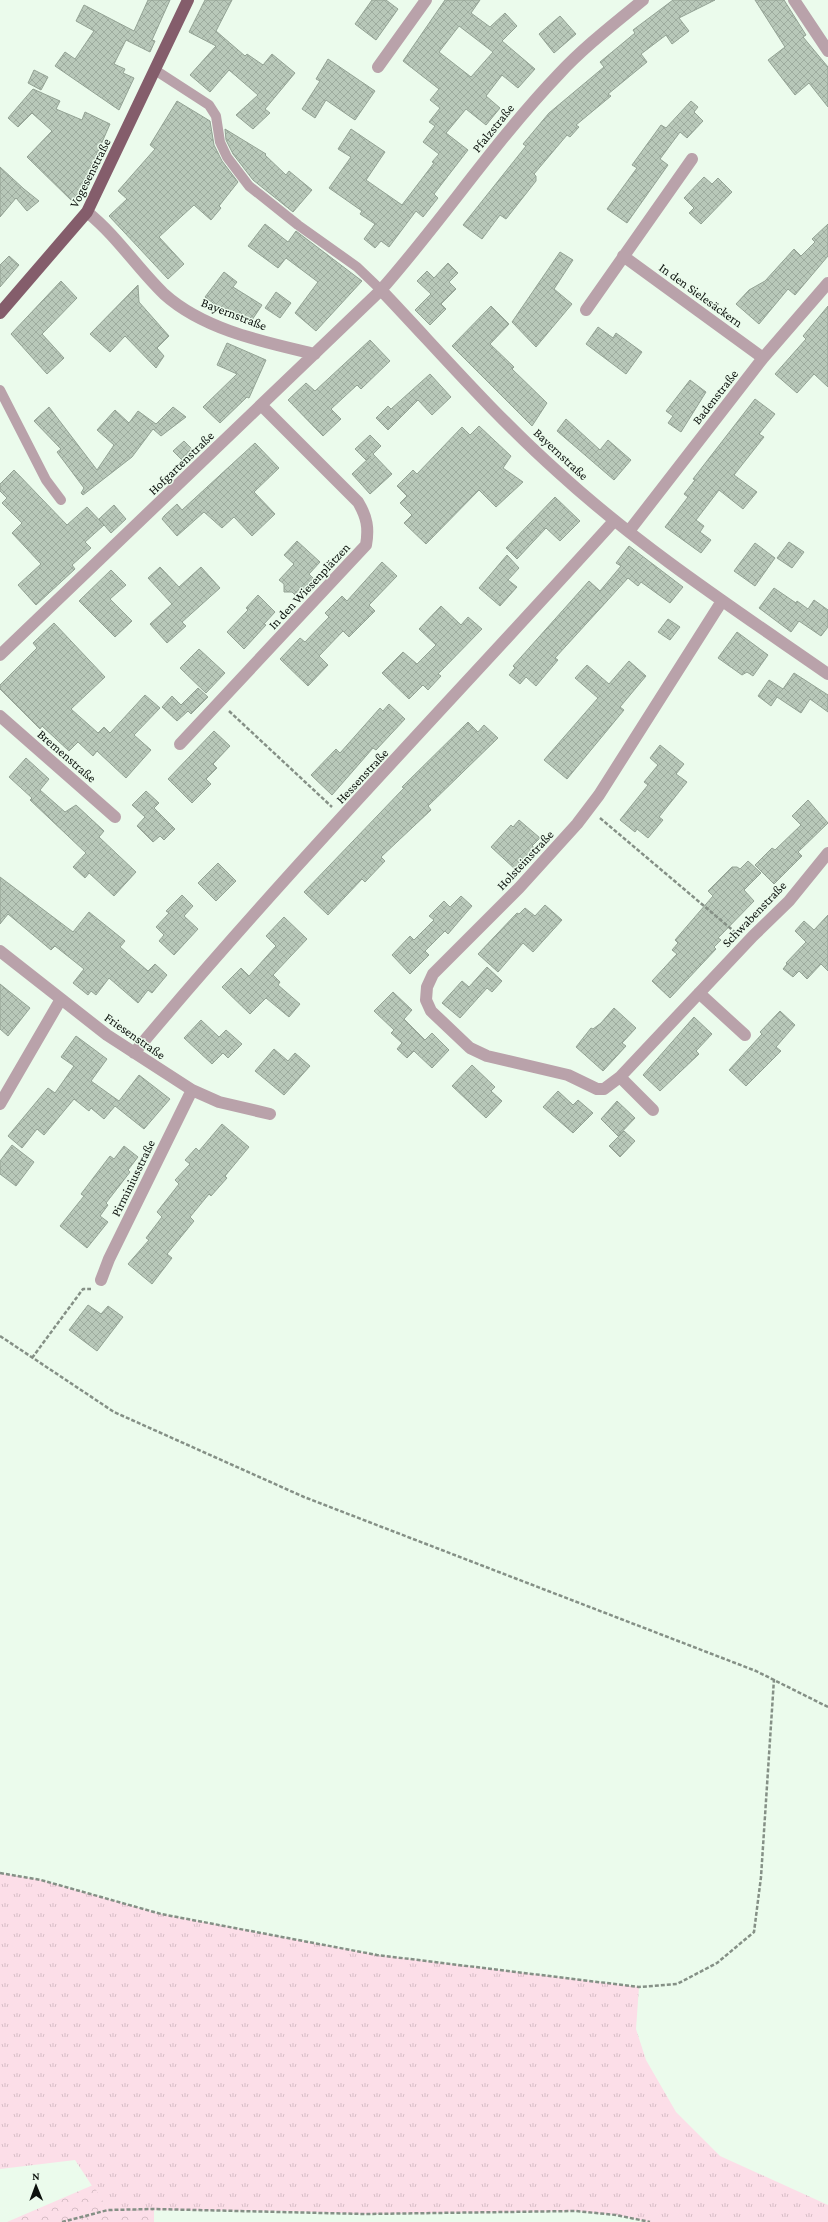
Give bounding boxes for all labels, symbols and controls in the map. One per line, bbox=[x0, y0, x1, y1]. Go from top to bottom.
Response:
street label: Pfalzstraße bbox=[469, 101, 517, 155]
street label: Vogesenstraße bbox=[66, 136, 114, 210]
street label: In den Sielesäckern bbox=[656, 260, 746, 330]
street label: Bayernstraße bbox=[199, 295, 269, 333]
street label: Badenstraße bbox=[689, 366, 741, 427]
street label: Bayernstraße bbox=[531, 425, 592, 483]
street label: Hofgartenstraße bbox=[145, 428, 217, 498]
street label: In den Wiesenplätzen bbox=[265, 540, 353, 632]
street label: Bremenstraße bbox=[35, 726, 100, 786]
street label: Hessenstraße bbox=[333, 745, 392, 807]
street label: Holsteinstraße bbox=[493, 827, 557, 893]
street label: Schwabenstraße bbox=[719, 878, 789, 950]
street label: Friesenstraße bbox=[102, 1010, 168, 1063]
street label: Pirminiusstraße bbox=[108, 1137, 158, 1219]
north arrow bbox=[16, 2166, 56, 2206]
text: N bbox=[32, 2170, 40, 2182]

